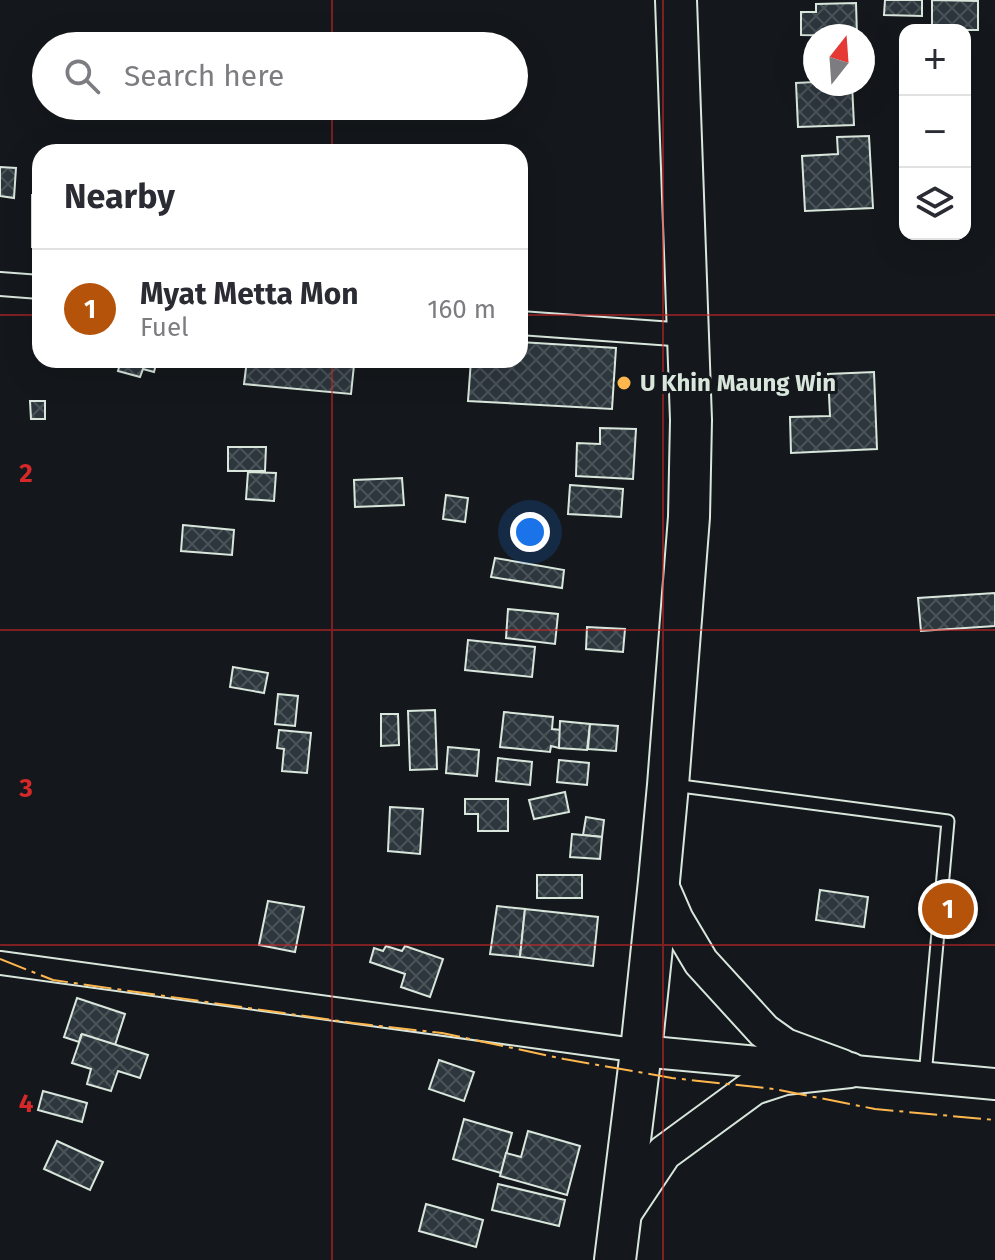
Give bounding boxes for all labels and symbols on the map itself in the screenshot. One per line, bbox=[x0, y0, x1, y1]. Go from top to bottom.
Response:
north arrow bbox=[803, 24, 875, 96]
place label: U Khin Maung Win bbox=[640, 369, 836, 397]
marker: U Khin Maung Win bbox=[615, 374, 633, 392]
text: 2 bbox=[19, 458, 33, 489]
your location bbox=[510, 512, 550, 552]
text: 3 bbox=[18, 773, 33, 804]
pin: 1 bbox=[922, 879, 974, 939]
text: 4 bbox=[19, 1088, 34, 1119]

